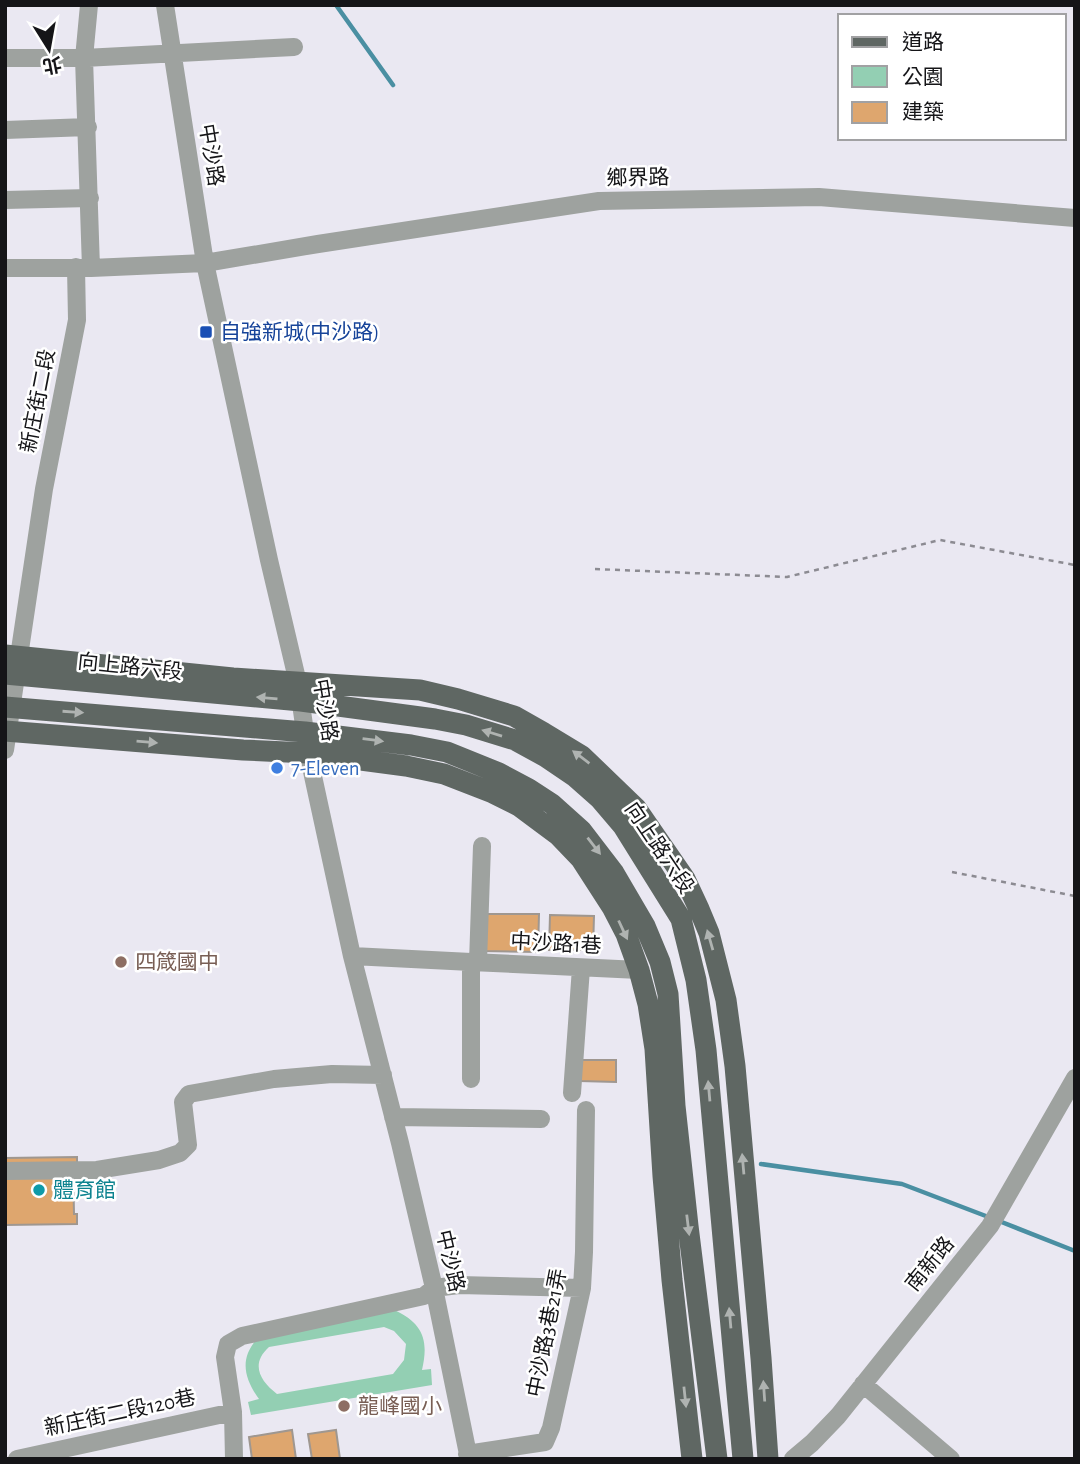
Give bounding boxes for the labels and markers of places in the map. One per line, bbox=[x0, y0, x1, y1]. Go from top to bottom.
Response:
place label: 自強新城(中沙路) bbox=[220, 321, 379, 343]
marker: 自強新城(中沙路) bbox=[198, 324, 214, 340]
place label: 7-Eleven bbox=[291, 758, 360, 779]
marker: 7-Eleven bbox=[269, 760, 285, 776]
place label: 四箴國中 bbox=[135, 951, 219, 973]
marker: 四箴國中 bbox=[113, 954, 129, 970]
place label: 體育館 bbox=[53, 1178, 116, 1201]
marker: 體育館 bbox=[31, 1182, 47, 1198]
place label: 龍峰國小 bbox=[358, 1395, 442, 1417]
marker: 龍峰國小 bbox=[336, 1398, 352, 1414]

